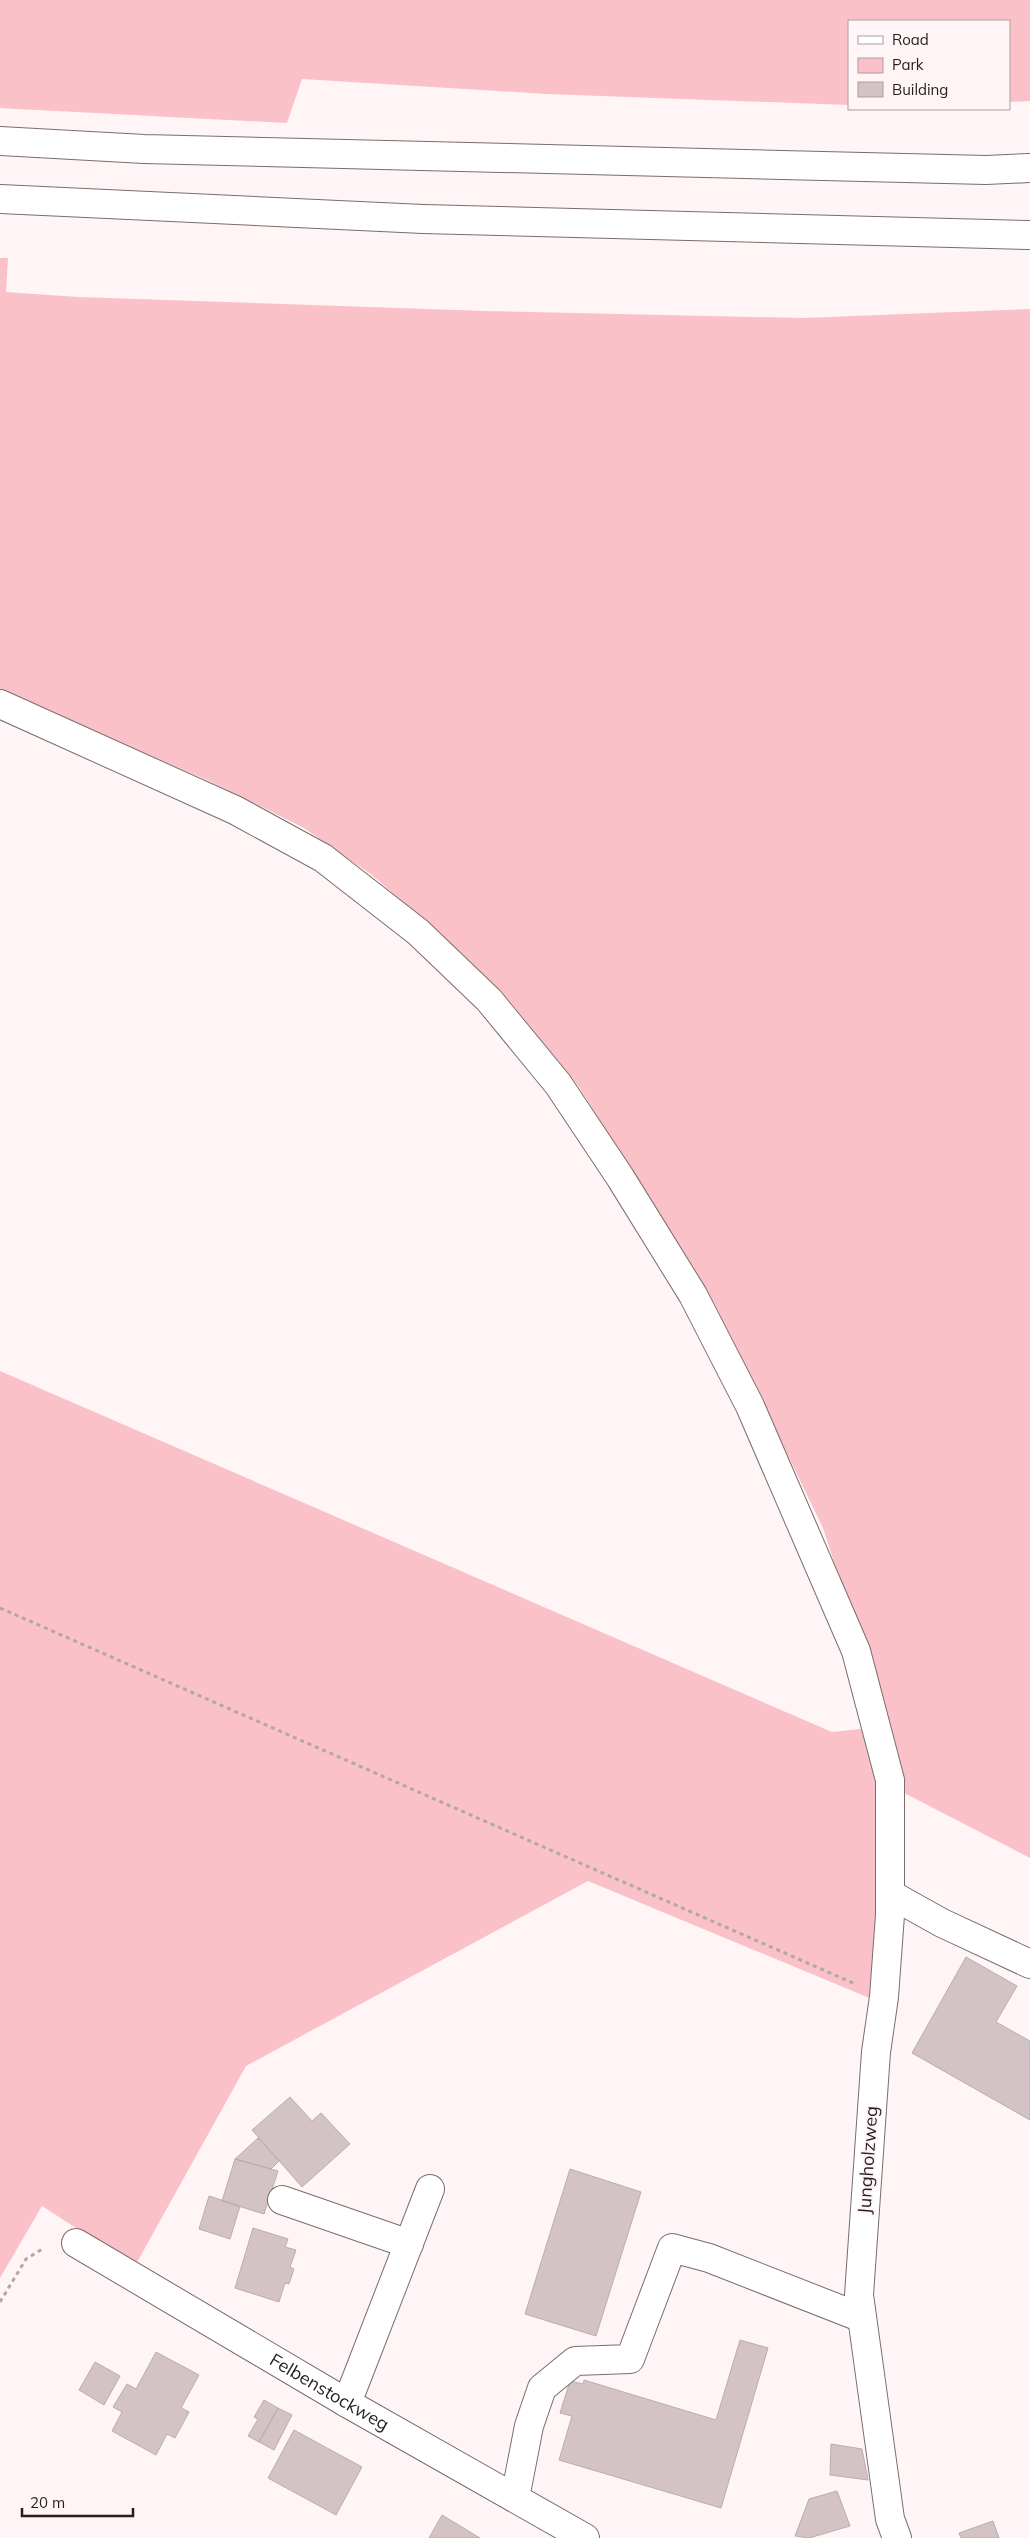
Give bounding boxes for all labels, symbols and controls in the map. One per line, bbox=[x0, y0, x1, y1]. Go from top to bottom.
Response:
legend bbox=[848, 20, 1010, 110]
text: Road bbox=[892, 30, 929, 49]
text: Park bbox=[892, 55, 924, 74]
text: Building bbox=[892, 80, 948, 99]
street label: Jungholzweg bbox=[852, 2105, 883, 2215]
street label: Felbenstockweg bbox=[266, 2348, 393, 2436]
scale bar bbox=[22, 2486, 134, 2518]
text: 20 m bbox=[30, 2493, 65, 2512]

